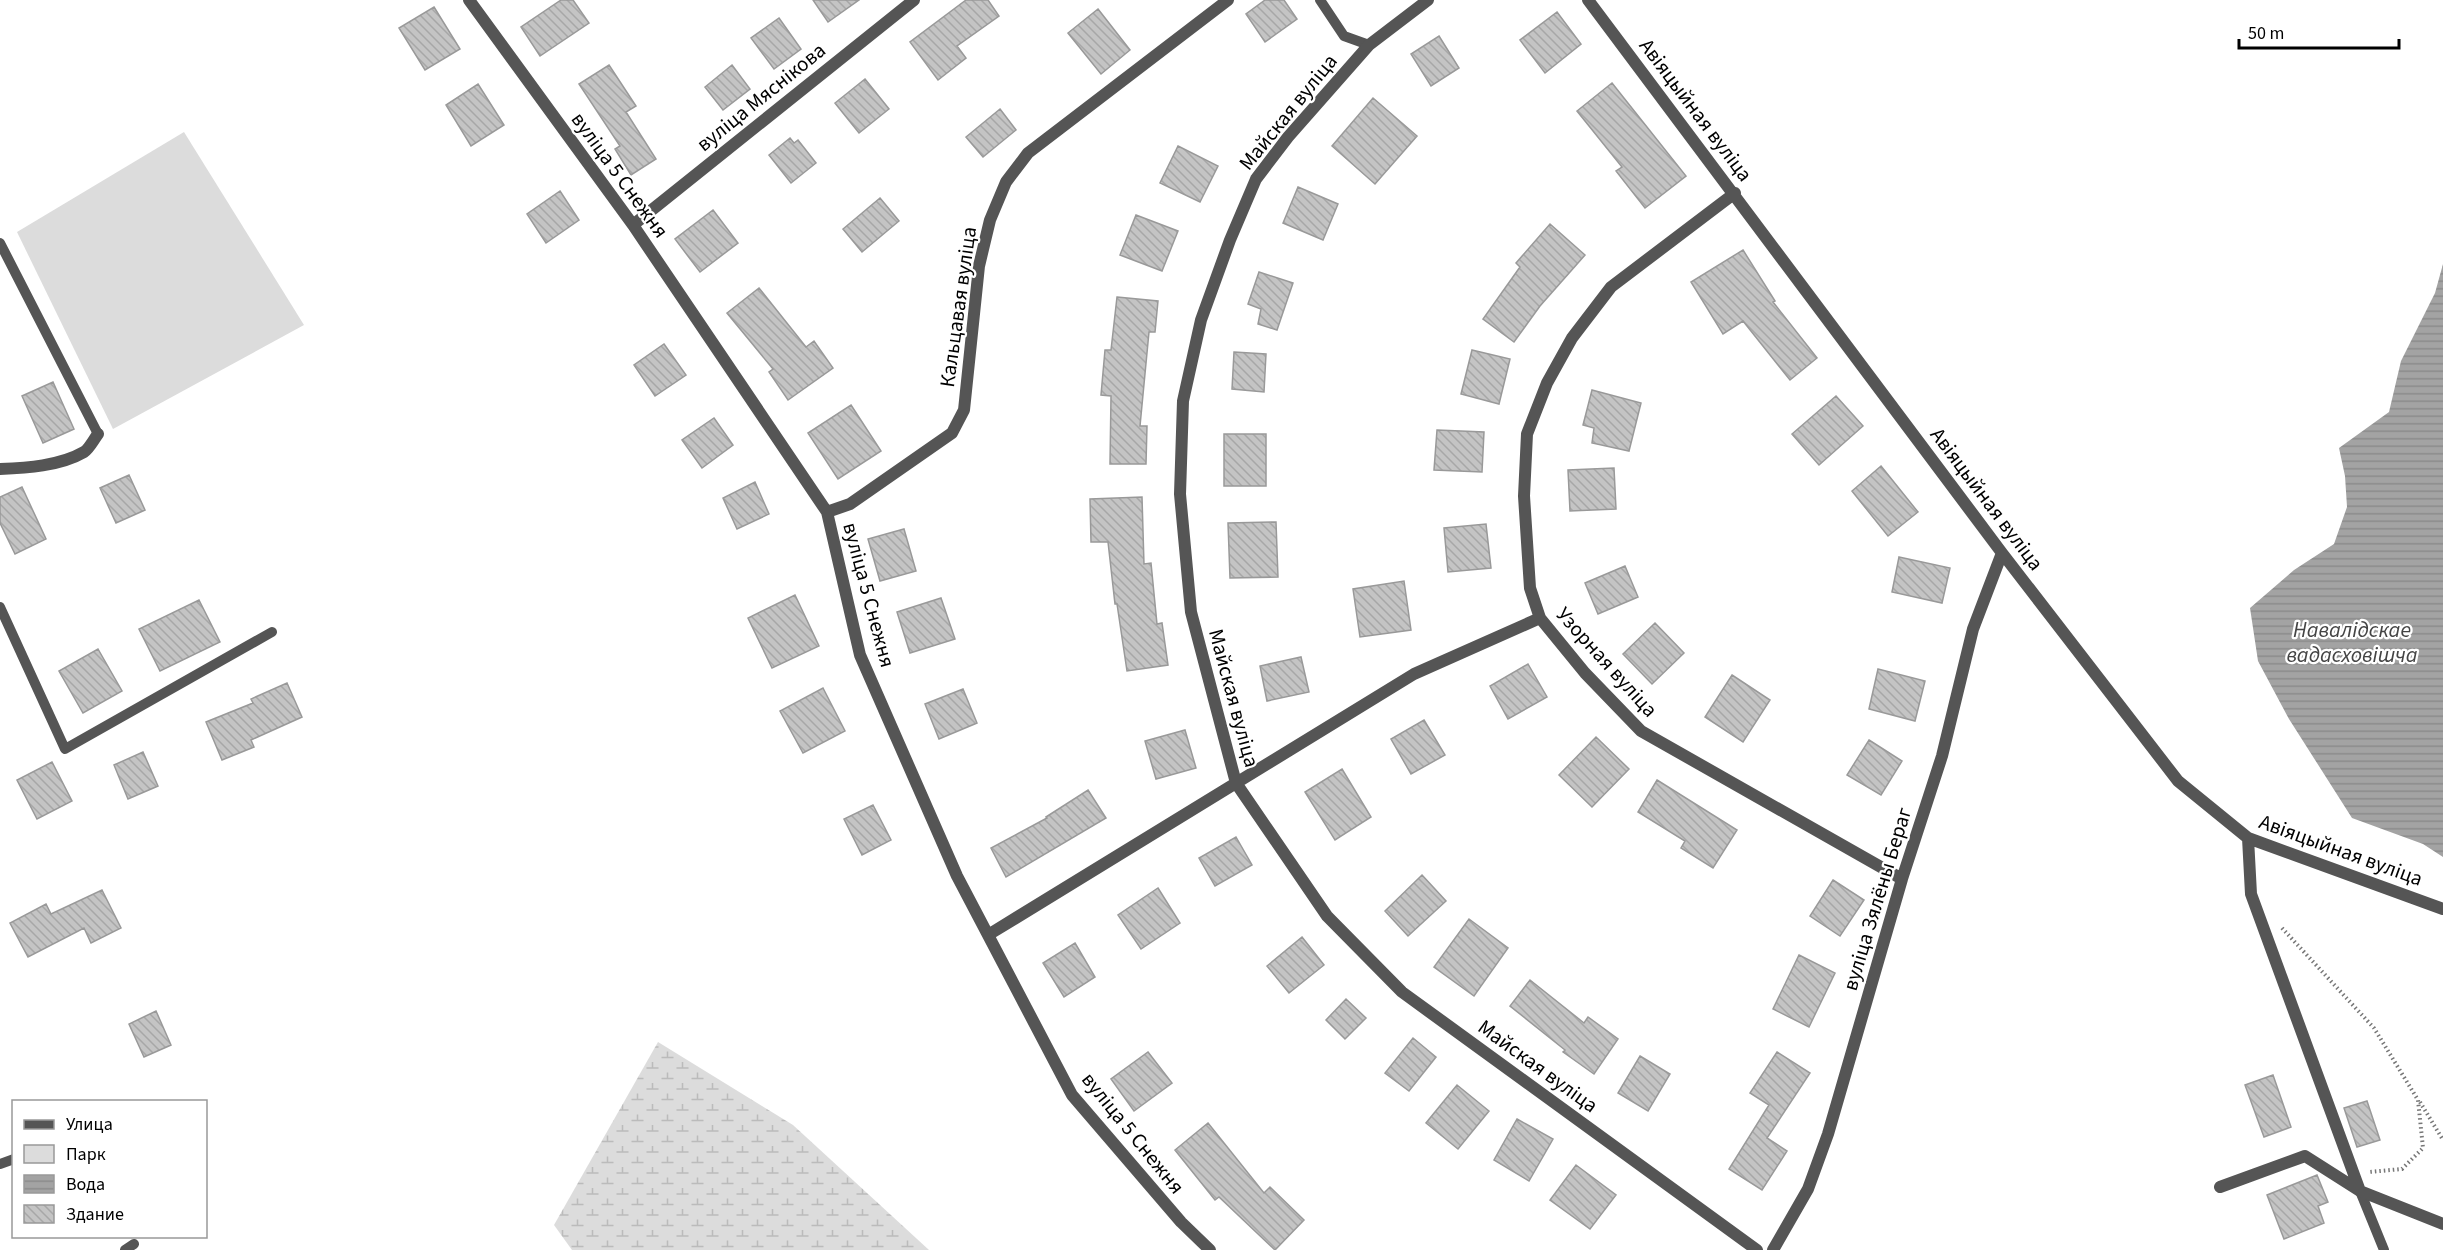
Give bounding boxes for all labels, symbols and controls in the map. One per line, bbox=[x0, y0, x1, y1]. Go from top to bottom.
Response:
scale bar bbox=[2239, 12, 2400, 50]
text: 50 m bbox=[2248, 21, 2284, 46]
street label: Авіяцыйная вуліца bbox=[1632, 32, 1760, 188]
street label: вуліца Мяснікова bbox=[690, 35, 832, 159]
street label: Майская вуліца bbox=[1232, 47, 1344, 177]
street label: вуліца 5 Снежня bbox=[564, 106, 676, 244]
street label: Кальцавая вуліца bbox=[932, 225, 984, 389]
street label: Авіяцыйная вуліца bbox=[1923, 421, 2051, 577]
street label: вуліца 5 Снежня bbox=[835, 519, 903, 671]
street label: Узорная вуліца bbox=[1549, 600, 1665, 724]
water label: Навалідскае вадасховішча bbox=[2286, 614, 2418, 671]
street label: Майская вуліца bbox=[1201, 626, 1267, 770]
street label: вуліца Зялёны Бераг bbox=[1835, 803, 1919, 994]
street label: Авіяцыйная вуліца bbox=[2255, 806, 2427, 894]
street label: Майская вуліца bbox=[1472, 1012, 1604, 1120]
street label: вуліца 5 Снежня bbox=[1074, 1066, 1192, 1200]
legend bbox=[12, 1100, 207, 1238]
text: Улица bbox=[66, 1112, 113, 1137]
text: Парк bbox=[66, 1142, 106, 1167]
text: Вода bbox=[66, 1172, 105, 1197]
text: Здание bbox=[66, 1202, 124, 1227]

